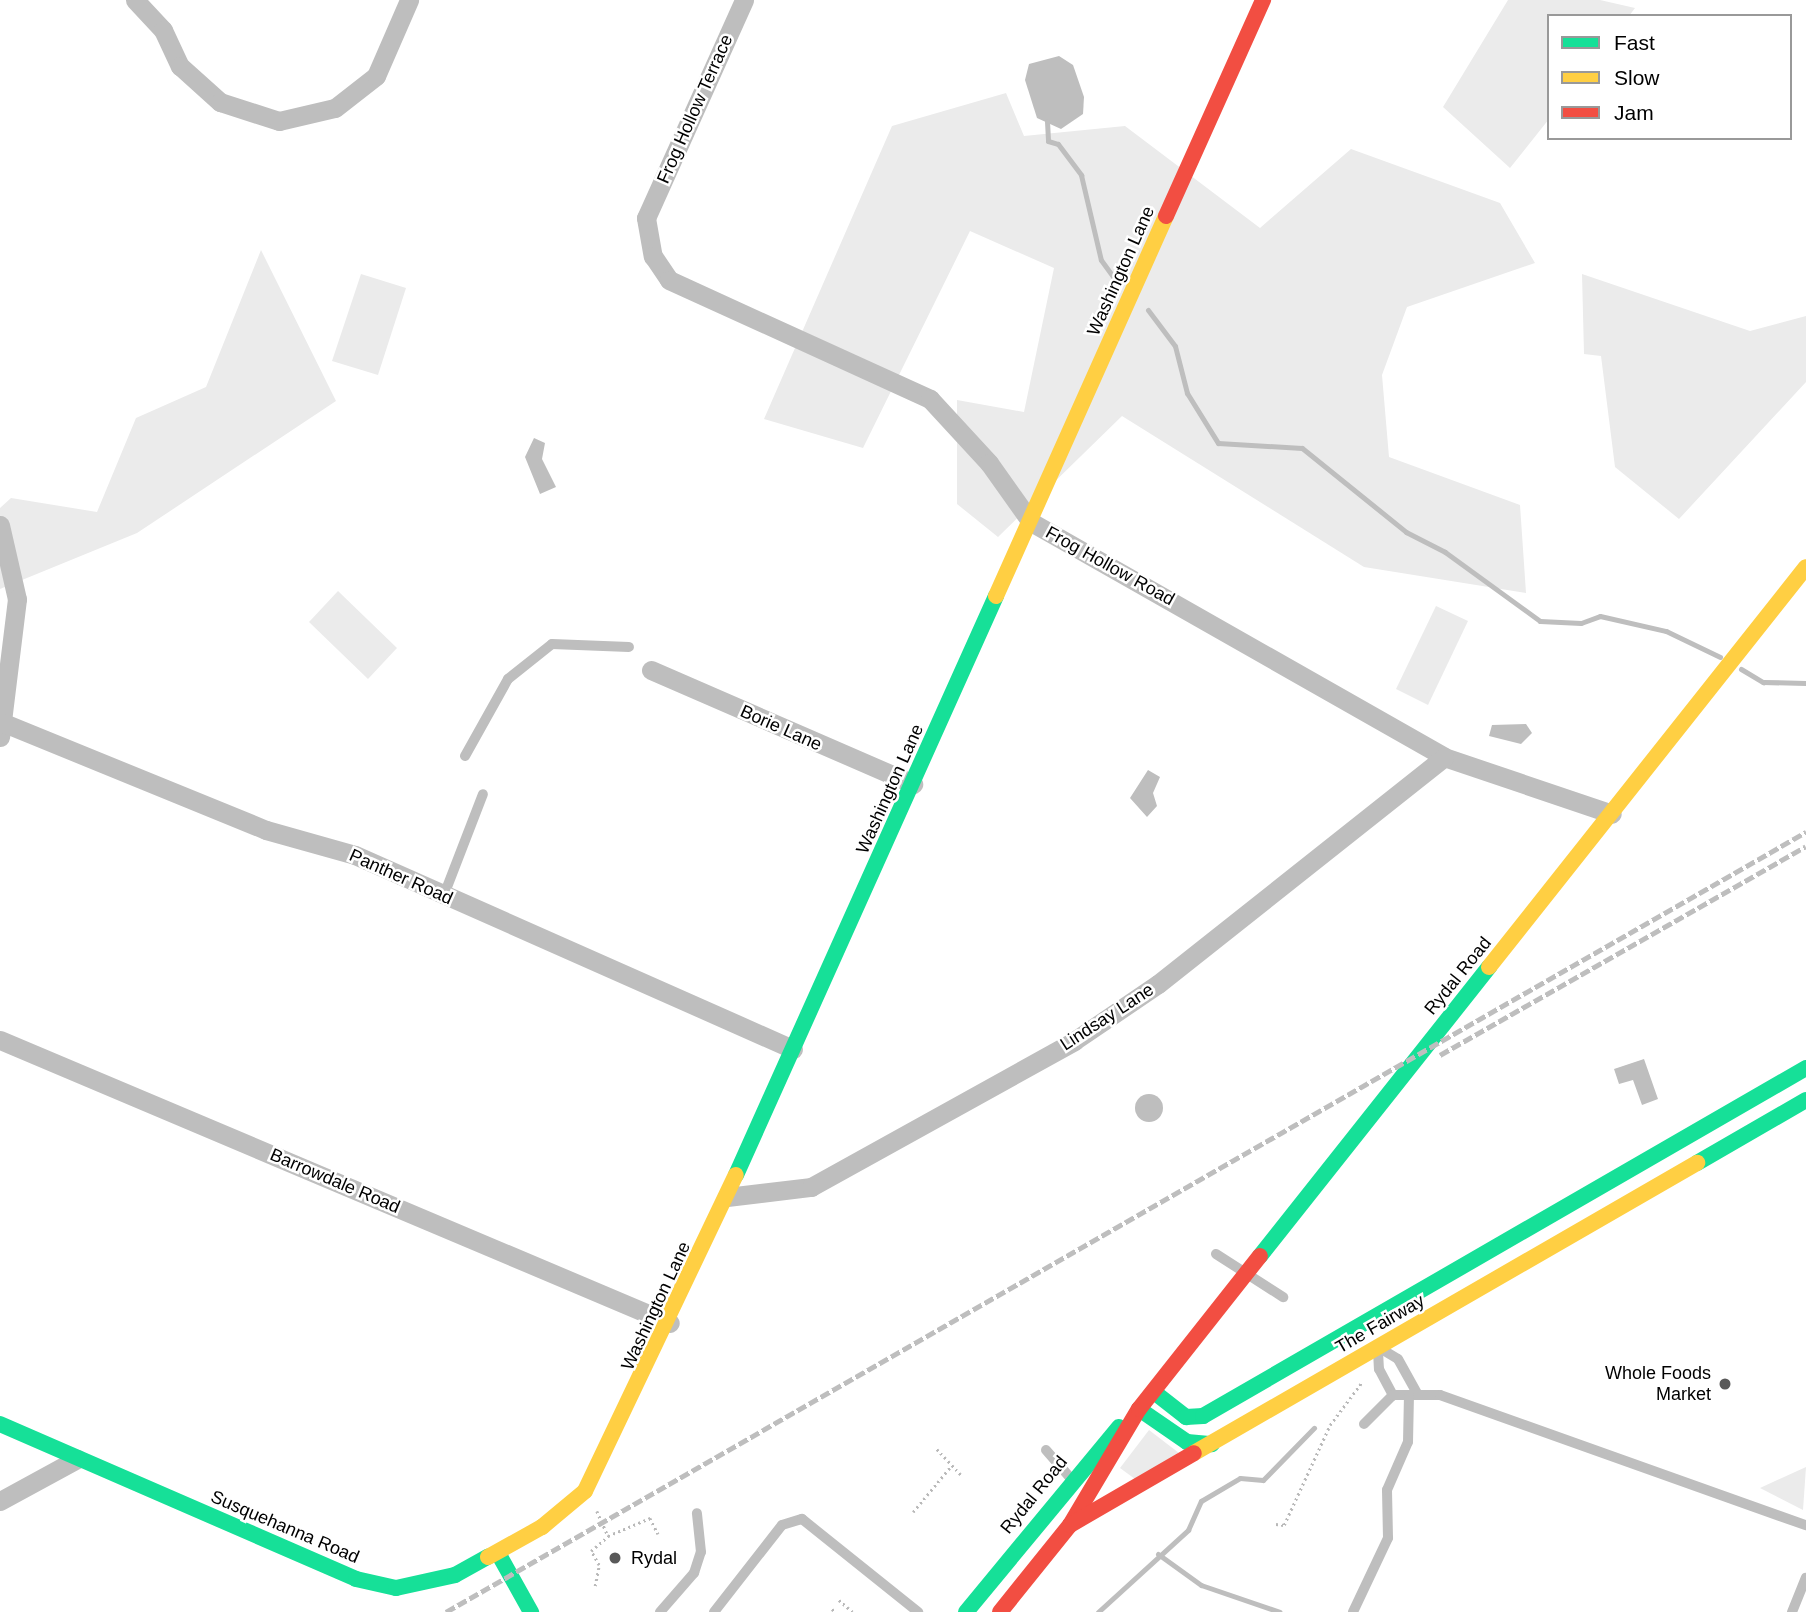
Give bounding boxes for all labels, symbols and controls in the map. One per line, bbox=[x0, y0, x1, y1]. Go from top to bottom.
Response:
legend bbox=[1547, 14, 1792, 140]
street label: Frog Hollow Terrace bbox=[652, 31, 738, 187]
text: Fast bbox=[1614, 31, 1655, 54]
text: Slow bbox=[1614, 66, 1660, 89]
text: Jam bbox=[1614, 101, 1654, 124]
street label: Washington Lane bbox=[1083, 203, 1159, 339]
street label: Frog Hollow Road bbox=[1042, 522, 1178, 610]
street label: Borie Lane bbox=[737, 700, 825, 756]
street label: Washington Lane bbox=[852, 721, 928, 857]
street label: Panther Road bbox=[346, 845, 456, 909]
street label: Rydal Road bbox=[1420, 933, 1496, 1019]
street label: Lindsay Lane bbox=[1056, 979, 1158, 1055]
street label: Barrowdale Road bbox=[267, 1144, 403, 1218]
street label: Washington Lane bbox=[617, 1238, 695, 1374]
street label: The Fairway bbox=[1332, 1290, 1428, 1358]
place label: Whole Foods Market bbox=[1605, 1363, 1711, 1406]
marker: Whole Foods Market bbox=[1717, 1376, 1733, 1392]
street label: Rydal Road bbox=[996, 1452, 1072, 1538]
street label: Susquehanna Road bbox=[208, 1486, 362, 1568]
place label: Rydal bbox=[631, 1547, 677, 1569]
marker: Rydal bbox=[605, 1548, 625, 1568]

